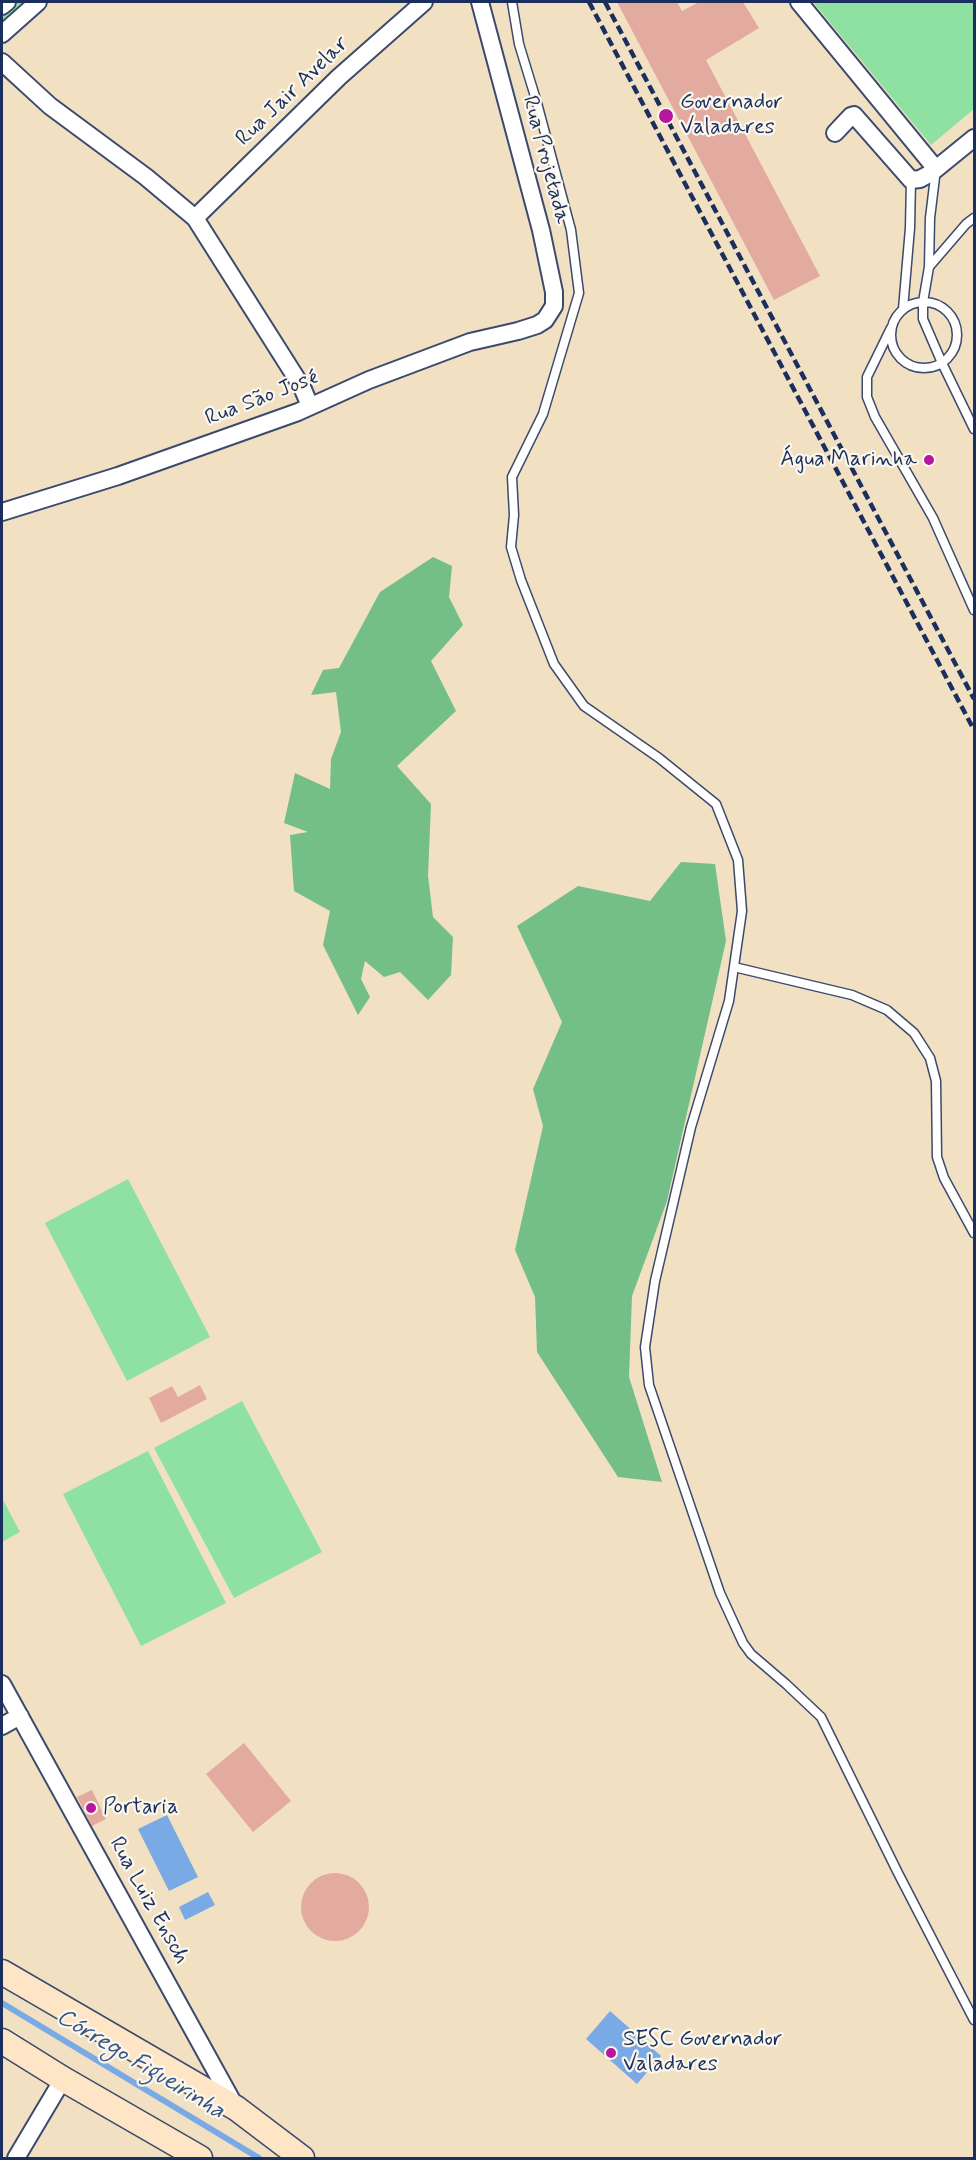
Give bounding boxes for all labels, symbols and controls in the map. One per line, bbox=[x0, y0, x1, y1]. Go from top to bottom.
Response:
street label: Rua Jair Avelar bbox=[231, 32, 355, 152]
place label: Governador Valadares bbox=[680, 90, 783, 142]
street label: Rua Projetada bbox=[515, 93, 575, 227]
marker: Governador Valadares bbox=[657, 107, 675, 125]
street label: Rua São José bbox=[202, 365, 322, 433]
place label: Água Marinha bbox=[780, 447, 917, 473]
marker: Água Marinha bbox=[922, 453, 936, 467]
place label: Portaria bbox=[103, 1795, 179, 1821]
marker: Portaria bbox=[84, 1801, 98, 1815]
street label: Rua Luiz Ensch bbox=[102, 1833, 194, 1969]
water label: Córrego Figueirinha bbox=[51, 2003, 229, 2127]
place label: SESC Governador Valadares bbox=[623, 2027, 782, 2078]
marker: SESC Governador Valadares bbox=[604, 2046, 618, 2060]

